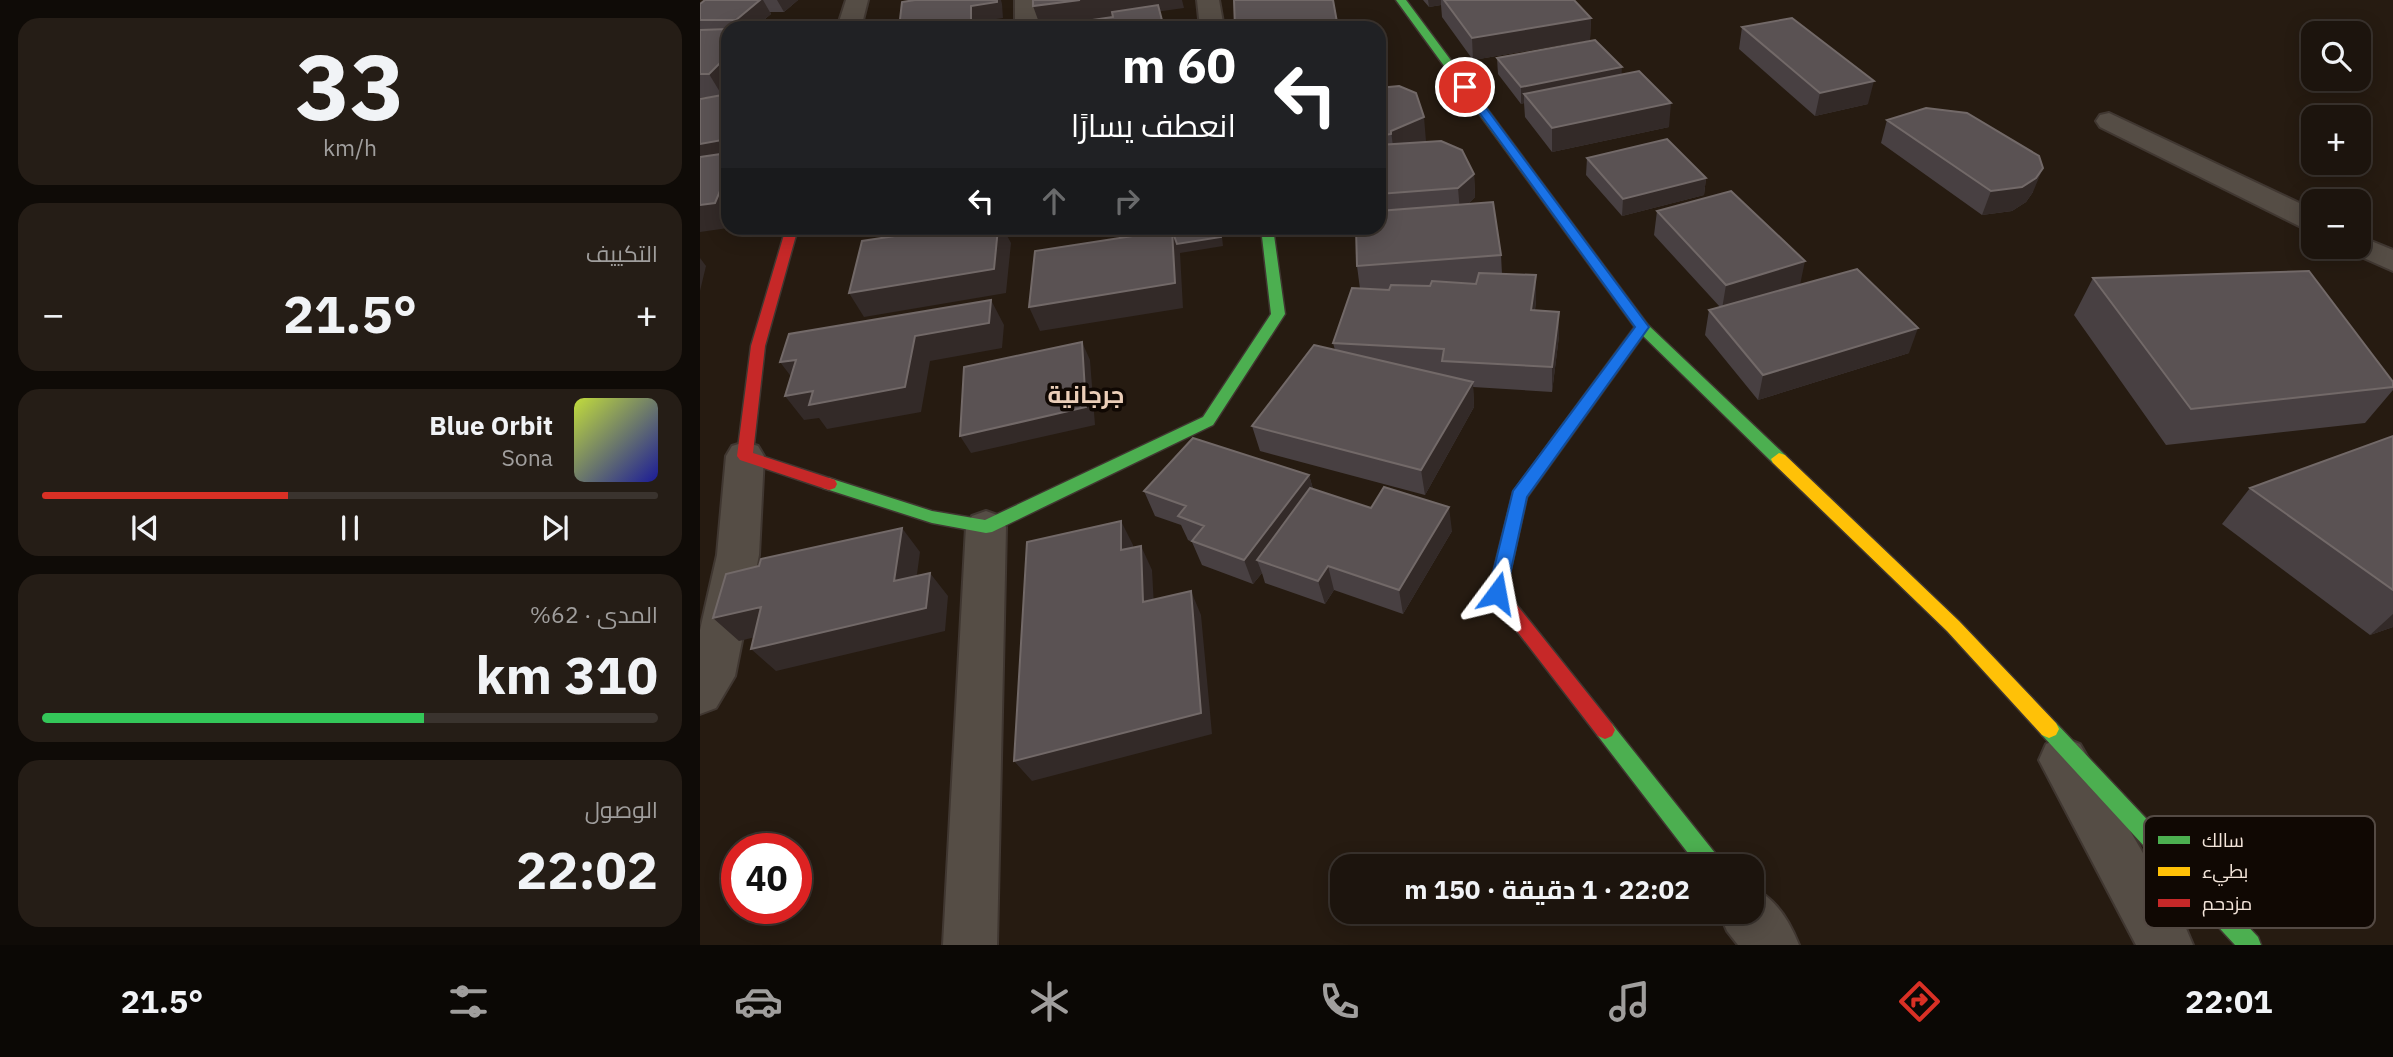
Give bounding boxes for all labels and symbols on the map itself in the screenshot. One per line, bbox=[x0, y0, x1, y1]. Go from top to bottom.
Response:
pin bbox=[1435, 57, 1495, 117]
district label: جرجانية bbox=[1048, 378, 1124, 410]
position arrow bbox=[1460, 556, 1534, 630]
legend bbox=[2144, 816, 2375, 928]
text: سالك bbox=[2202, 828, 2244, 852]
speed limit sign: 40 bbox=[721, 833, 812, 924]
text: بطيء bbox=[2202, 859, 2248, 886]
text: مزدحم bbox=[2202, 891, 2252, 917]

